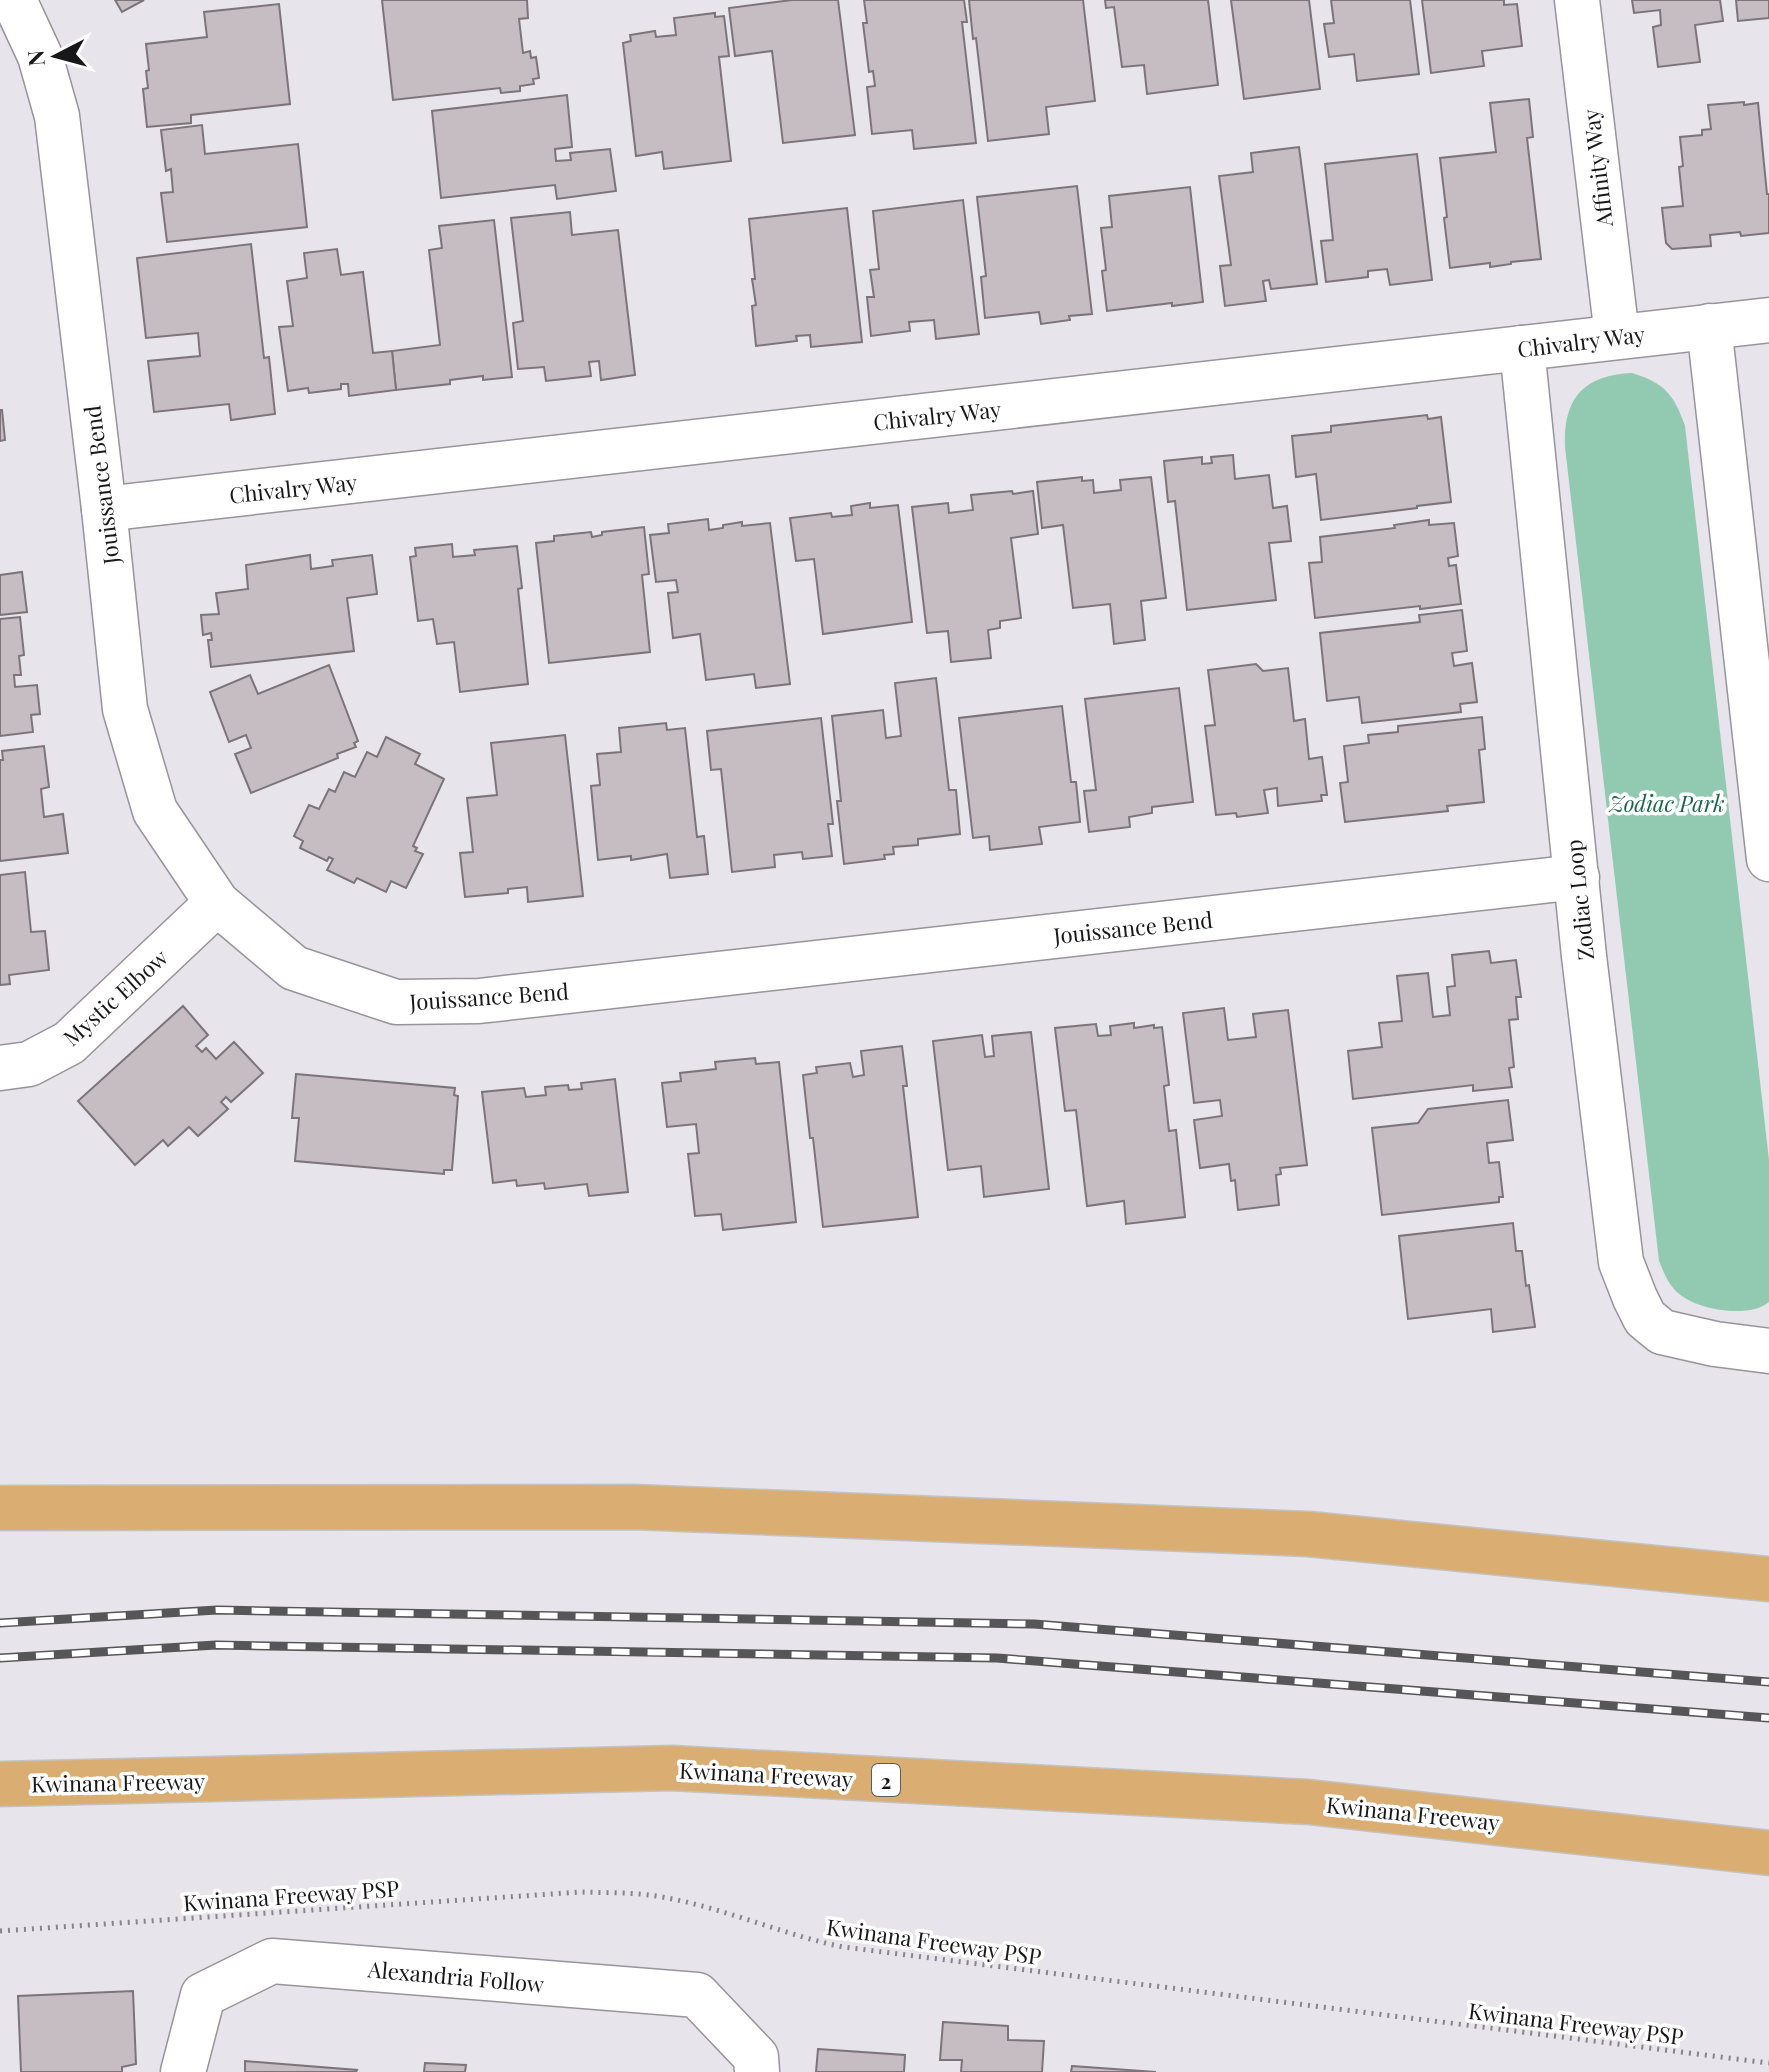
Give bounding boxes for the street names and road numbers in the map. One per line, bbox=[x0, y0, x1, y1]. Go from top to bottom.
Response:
street label: Affinity Way bbox=[1575, 108, 1619, 229]
street label: Chivalry Way bbox=[1516, 318, 1646, 364]
street label: Chivalry Way bbox=[872, 393, 1002, 437]
street label: Jouissance Bend bbox=[76, 404, 126, 567]
street label: Chivalry Way bbox=[228, 466, 358, 510]
street label: Zodiac Loop bbox=[1558, 838, 1600, 962]
street label: Jouissance Bend bbox=[1051, 904, 1214, 950]
street label: Mystic Elbow bbox=[56, 942, 174, 1052]
street label: Jouissance Bend bbox=[407, 975, 570, 1017]
street label: Kwinana Freeway bbox=[678, 1754, 854, 1794]
road number: 2 bbox=[872, 1764, 900, 1796]
street label: Kwinana Freeway bbox=[31, 1765, 205, 1799]
street label: Kwinana Freeway bbox=[1325, 1789, 1501, 1837]
street label: Kwinana Freeway PSP bbox=[182, 1872, 400, 1918]
street label: Kwinana Freeway PSP bbox=[825, 1911, 1043, 1971]
street label: Alexandria Follow bbox=[366, 1953, 545, 1999]
street label: Kwinana Freeway PSP bbox=[1467, 1995, 1685, 2051]

